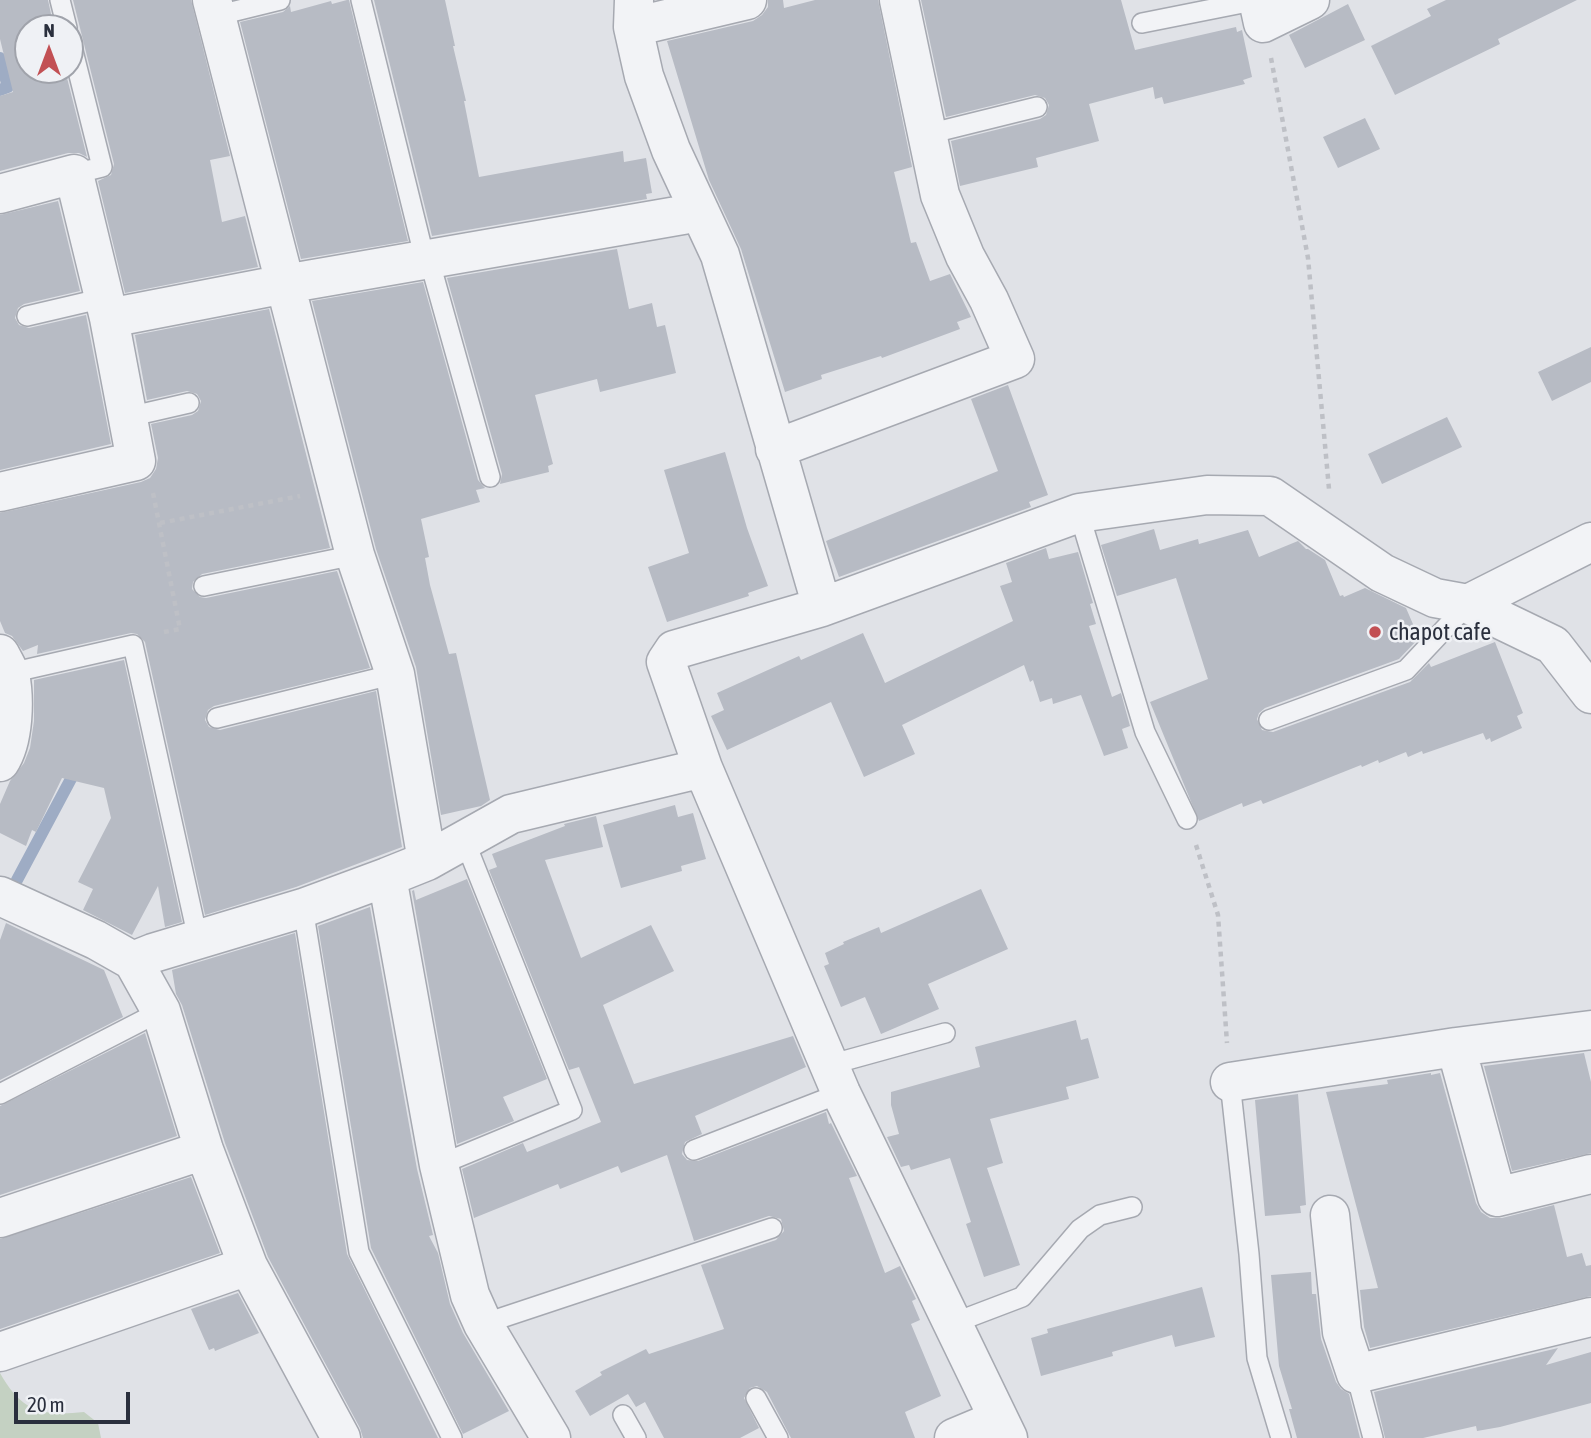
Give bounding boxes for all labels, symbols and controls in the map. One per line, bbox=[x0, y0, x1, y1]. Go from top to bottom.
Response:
north arrow bbox=[14, 14, 84, 84]
text: N bbox=[43, 19, 55, 41]
place label: chapot cafe bbox=[1389, 618, 1491, 646]
marker: chapot cafe bbox=[1367, 624, 1383, 640]
scale bar bbox=[18, 1378, 133, 1422]
text: 20 m bbox=[27, 1392, 65, 1416]

